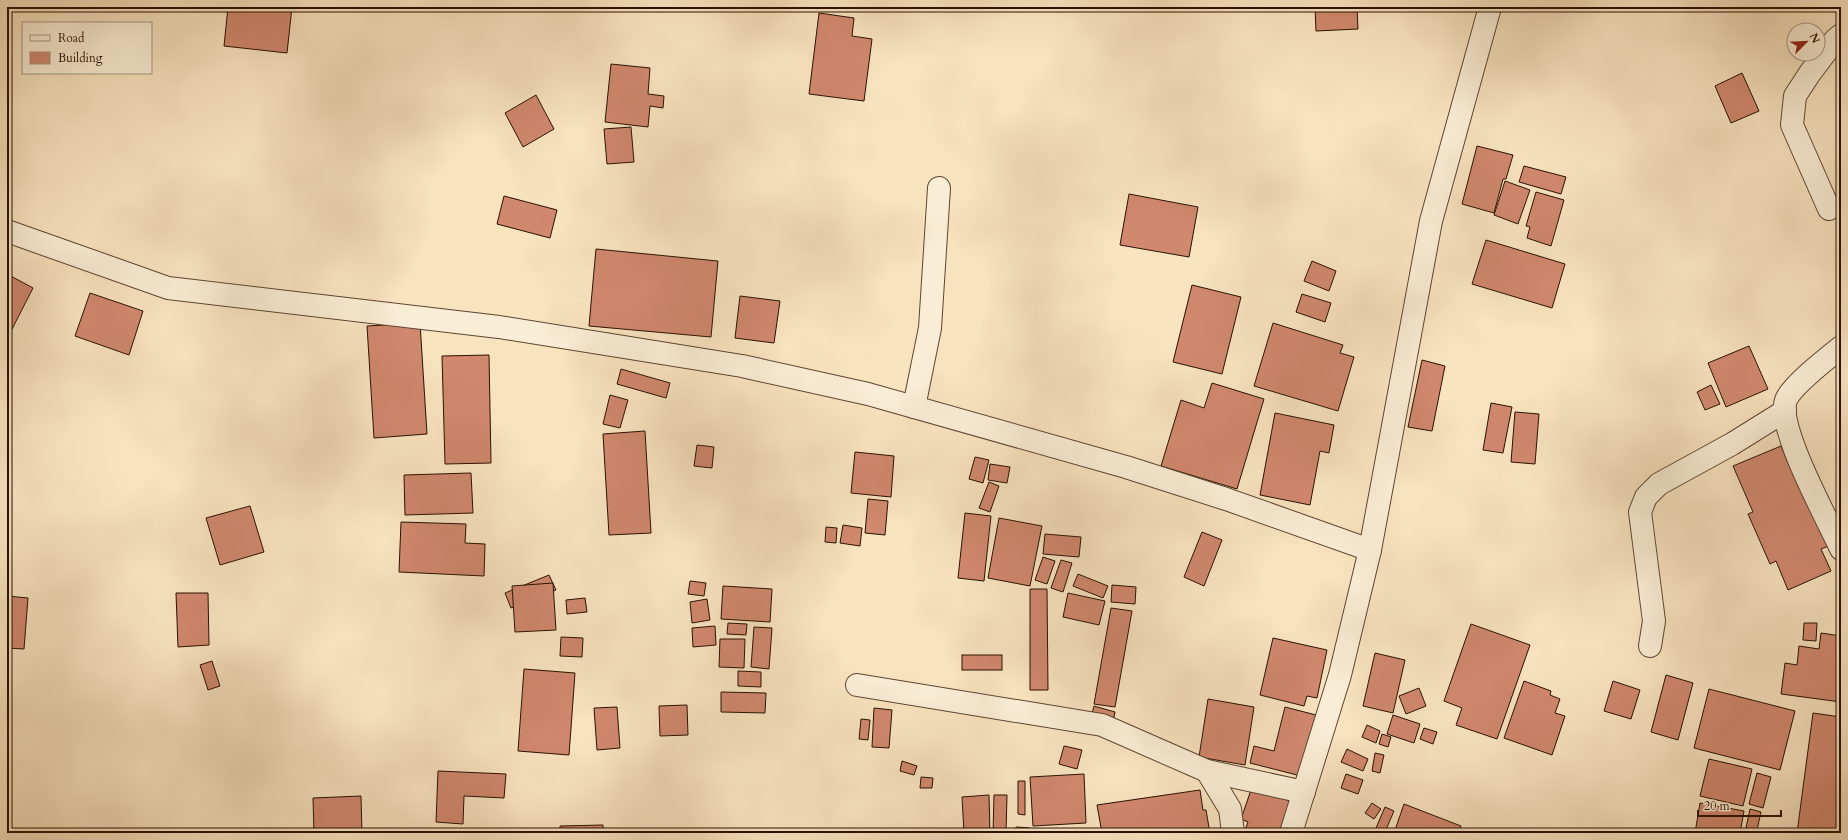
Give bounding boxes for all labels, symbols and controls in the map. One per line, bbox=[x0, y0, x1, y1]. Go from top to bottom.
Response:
legend bbox=[22, 22, 152, 74]
north arrow bbox=[1786, 22, 1826, 62]
text: Road bbox=[58, 30, 85, 46]
text: N bbox=[1806, 31, 1824, 46]
text: Building bbox=[58, 50, 103, 66]
scale bar bbox=[1698, 792, 1781, 818]
text: 20 m bbox=[1704, 798, 1731, 814]

